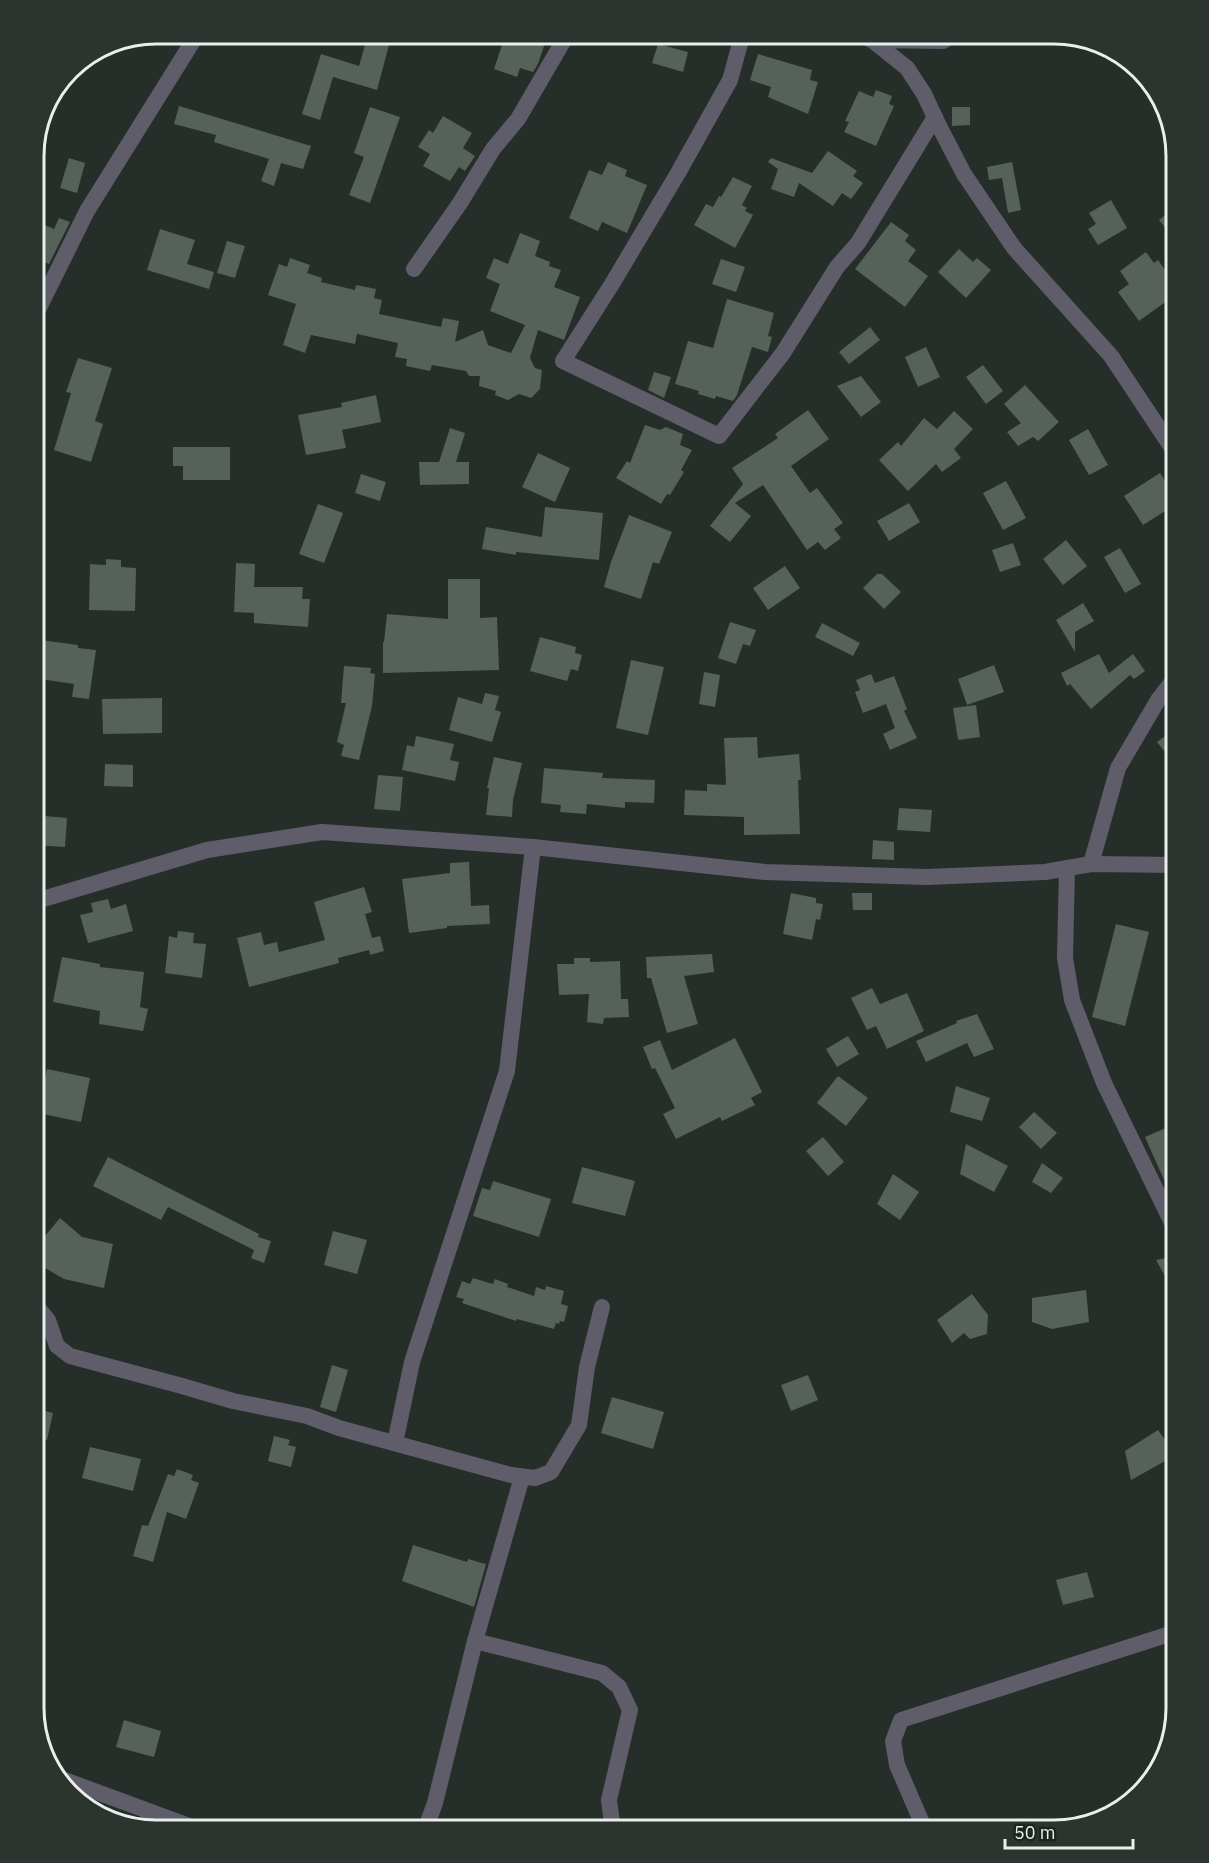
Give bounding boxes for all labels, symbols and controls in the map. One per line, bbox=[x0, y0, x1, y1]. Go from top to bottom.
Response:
scale bar bbox=[1005, 1812, 1132, 1850]
text: 50 m bbox=[1014, 1821, 1056, 1844]

